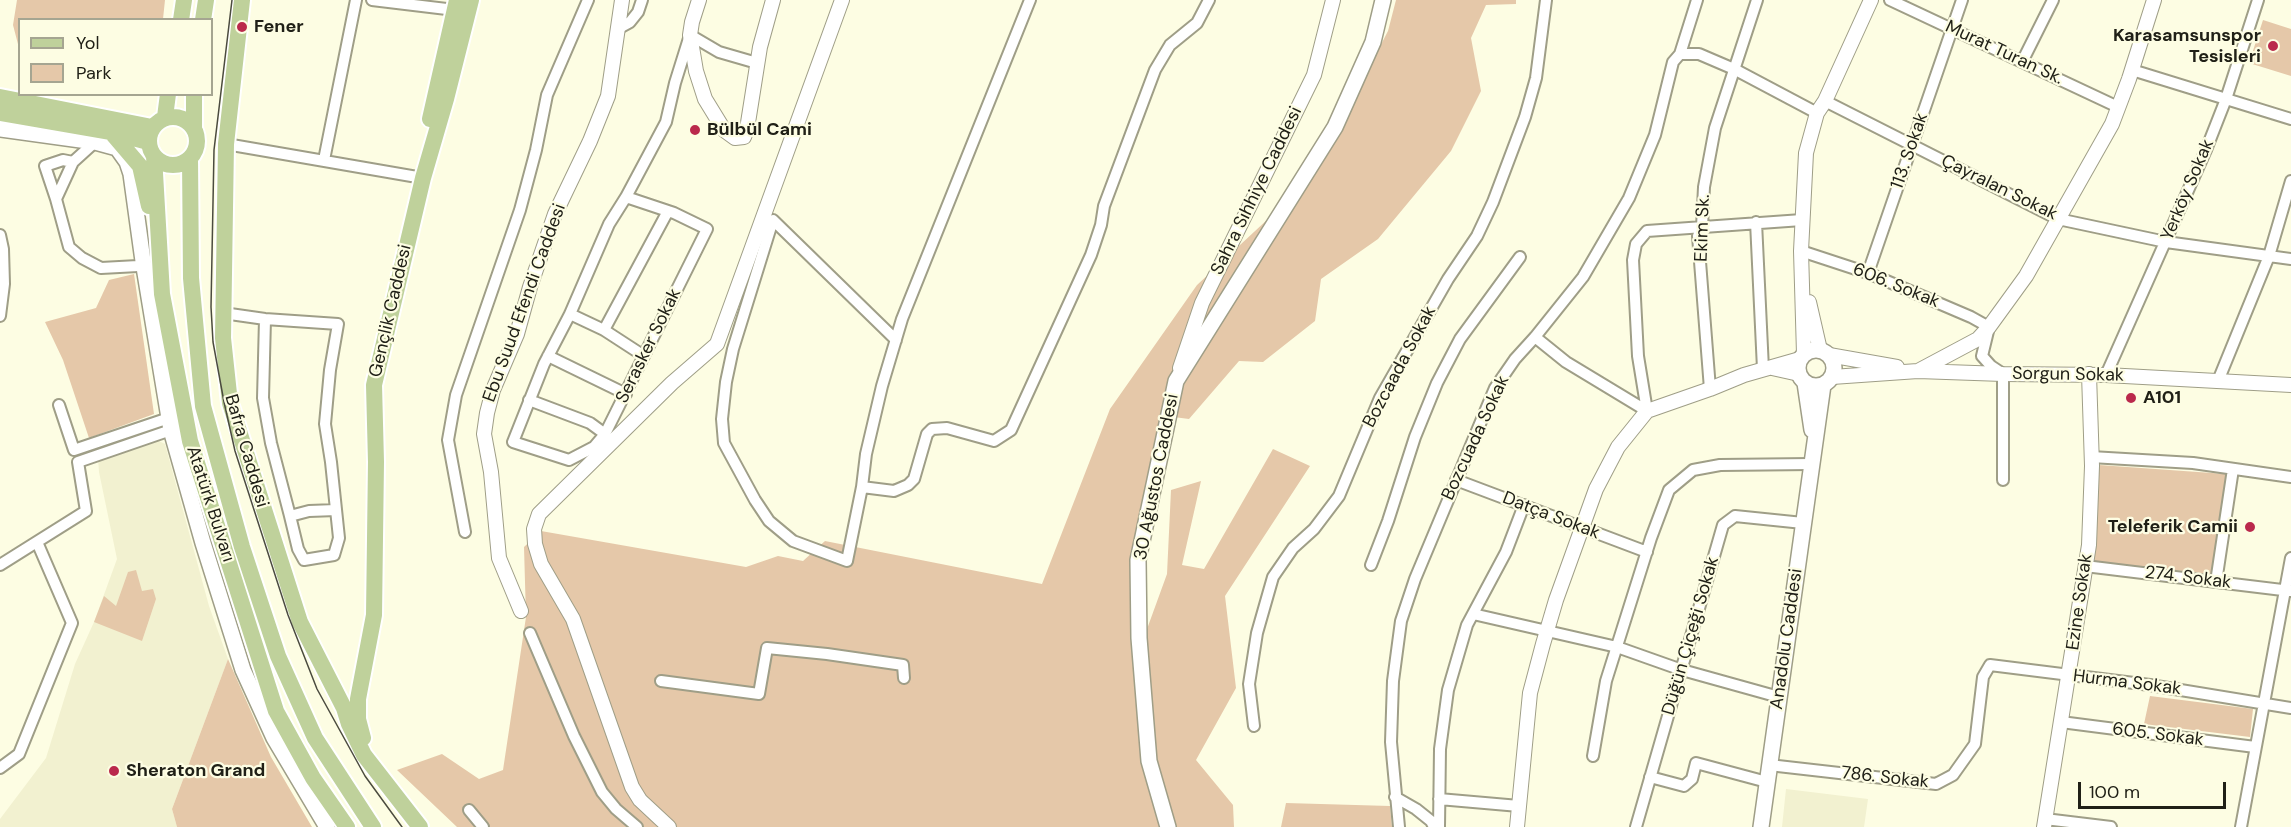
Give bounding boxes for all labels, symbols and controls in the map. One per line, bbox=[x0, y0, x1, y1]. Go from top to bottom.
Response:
place label: Fener bbox=[254, 16, 304, 38]
street label: Murat Turan Sk. bbox=[1942, 16, 2066, 90]
legend bbox=[18, 18, 213, 96]
marker: Fener bbox=[235, 20, 249, 34]
place label: Karasamsunspor Tesisleri bbox=[2113, 25, 2261, 68]
text: Yol bbox=[76, 31, 100, 55]
marker: Karasamsunspor Tesisleri bbox=[2266, 39, 2280, 53]
text: Park bbox=[76, 61, 112, 85]
street label: Sahra Sıhhiye Caddesi bbox=[1207, 103, 1307, 279]
street label: 113. Sokak bbox=[1887, 110, 1933, 192]
place label: Bülbül Cami bbox=[707, 119, 812, 141]
marker: Bülbül Cami bbox=[688, 123, 702, 137]
street label: Yerköy Sokak bbox=[2157, 136, 2219, 244]
street label: Çayralan Sokak bbox=[1937, 151, 2061, 225]
street label: Ekim Sk. bbox=[1691, 194, 1715, 262]
street label: Ebu Suud Efendi Caddesi bbox=[479, 201, 571, 405]
street label: Gençlik Caddesi bbox=[365, 243, 417, 379]
street label: 606. Sokak bbox=[1850, 259, 1942, 313]
street label: Serasker Sokak bbox=[612, 285, 686, 407]
street label: Bozcaada Sokak bbox=[1359, 303, 1441, 431]
street label: Sorgun Sokak bbox=[2012, 363, 2124, 387]
street label: Bozcuada Sokak bbox=[1438, 372, 1514, 504]
place label: A101 bbox=[2143, 387, 2181, 409]
marker: A101 bbox=[2124, 391, 2138, 405]
street label: Bafra Caddesi bbox=[220, 392, 272, 510]
street label: 30 Ağustos Caddesi bbox=[1130, 392, 1184, 562]
street label: Atatürk Bulvarı bbox=[181, 443, 239, 565]
street label: Datça Sokak bbox=[1499, 488, 1603, 544]
place label: Teleferik Camii bbox=[2108, 516, 2238, 538]
marker: Teleferik Camii bbox=[2243, 520, 2257, 534]
street label: Ezine Sokak bbox=[2063, 552, 2097, 652]
street label: Düğün Çiçeği Sokak bbox=[1658, 554, 1724, 718]
street label: 274. Sokak bbox=[2144, 562, 2232, 594]
street label: Anadolu Caddesi bbox=[1766, 567, 1808, 711]
street label: Hurma Sokak bbox=[2072, 666, 2182, 700]
street label: 605. Sokak bbox=[2111, 719, 2205, 751]
place label: Sheraton Grand bbox=[126, 760, 265, 782]
street label: 786. Sokak bbox=[1840, 763, 1930, 793]
marker: Sheraton Grand bbox=[107, 764, 121, 778]
scale bar bbox=[2081, 770, 2230, 808]
text: 100 m bbox=[2089, 780, 2140, 804]

